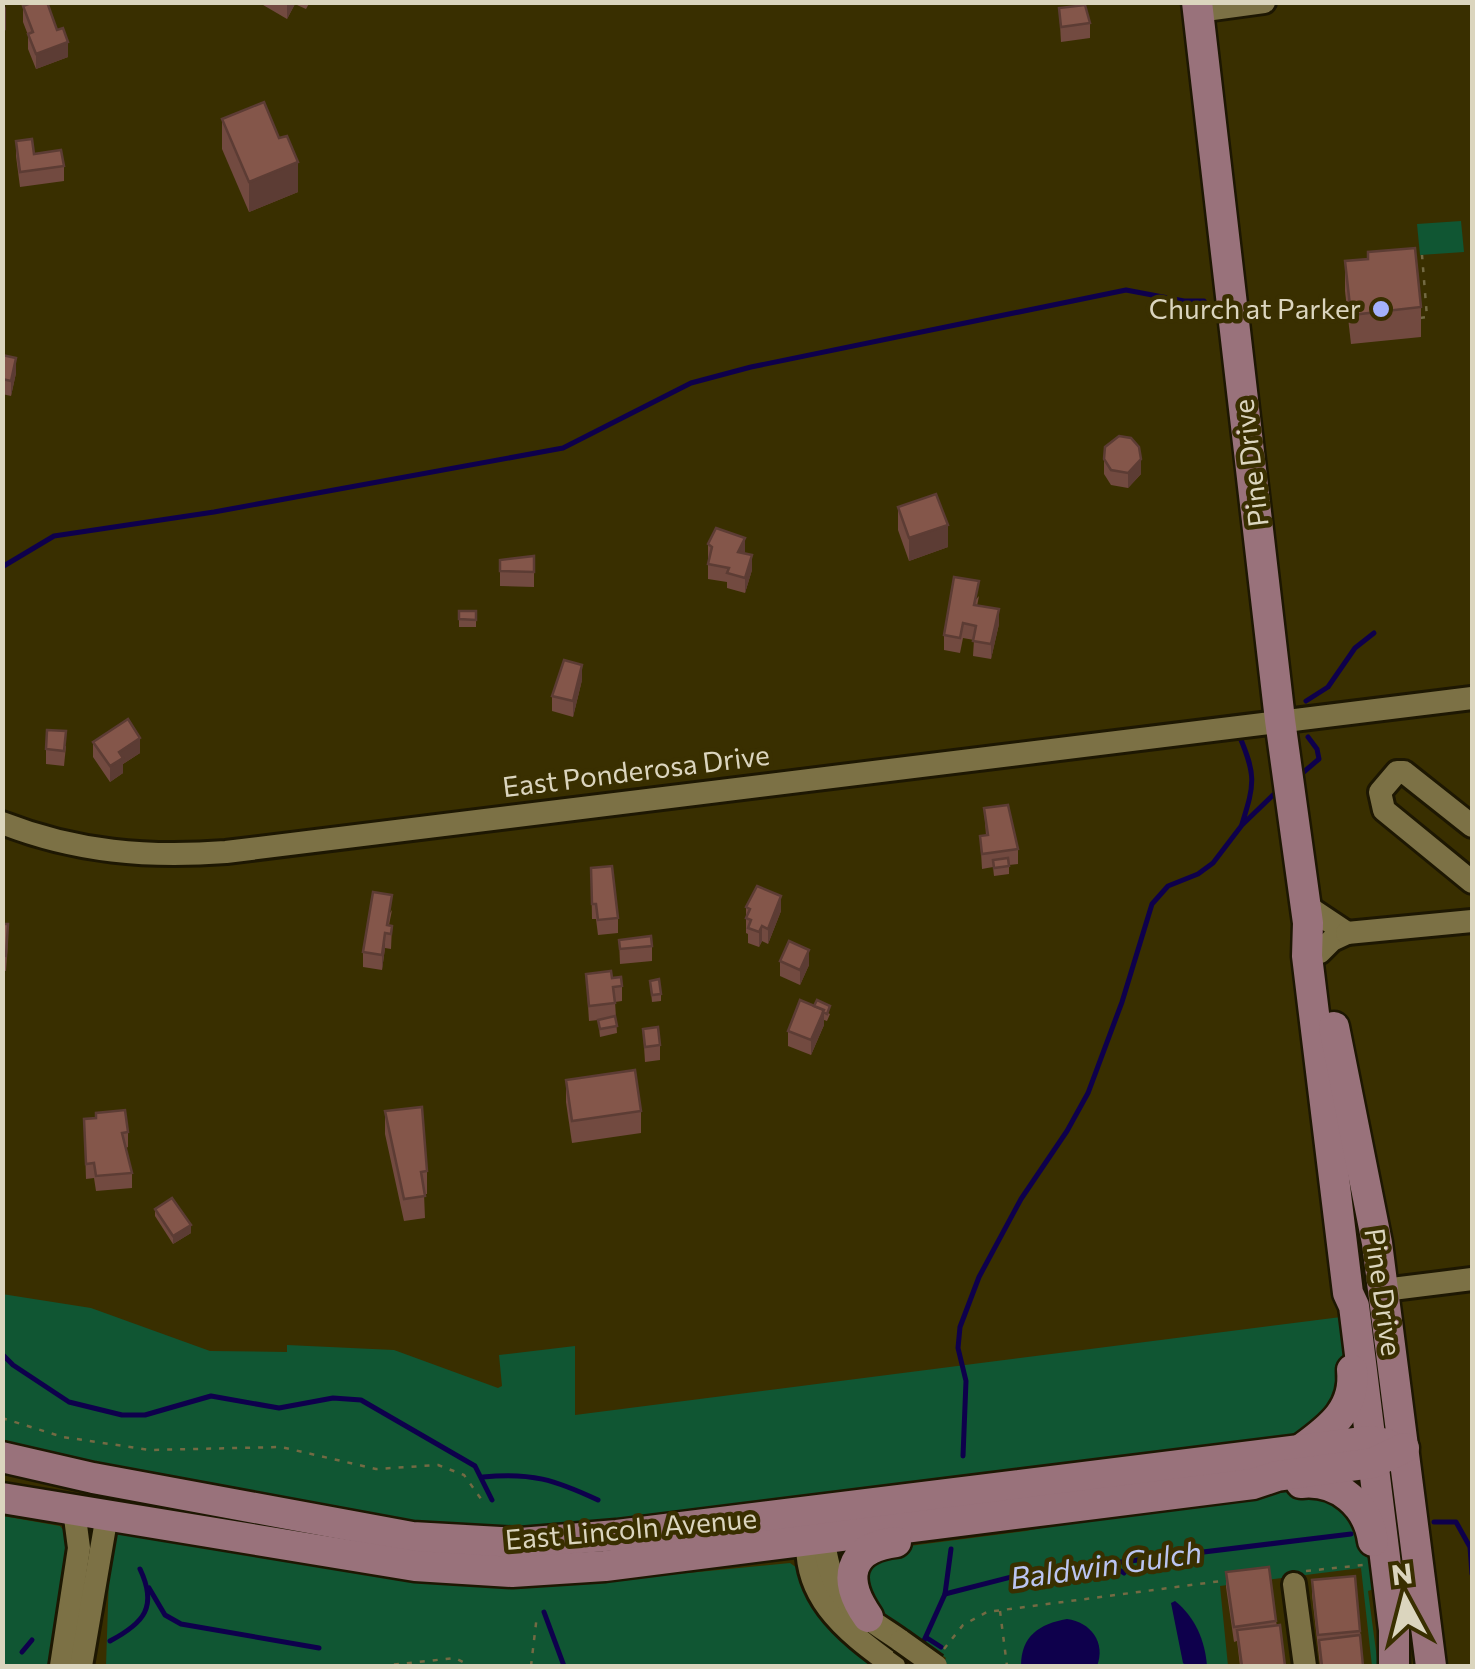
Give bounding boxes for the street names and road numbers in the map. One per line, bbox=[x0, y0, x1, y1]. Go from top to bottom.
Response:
street label: Pine Drive bbox=[1225, 397, 1275, 529]
street label: East Ponderosa Drive bbox=[500, 737, 772, 803]
street label: Pine Drive bbox=[1358, 1226, 1410, 1358]
street label: East Lincoln Avenue bbox=[504, 1500, 758, 1556]

